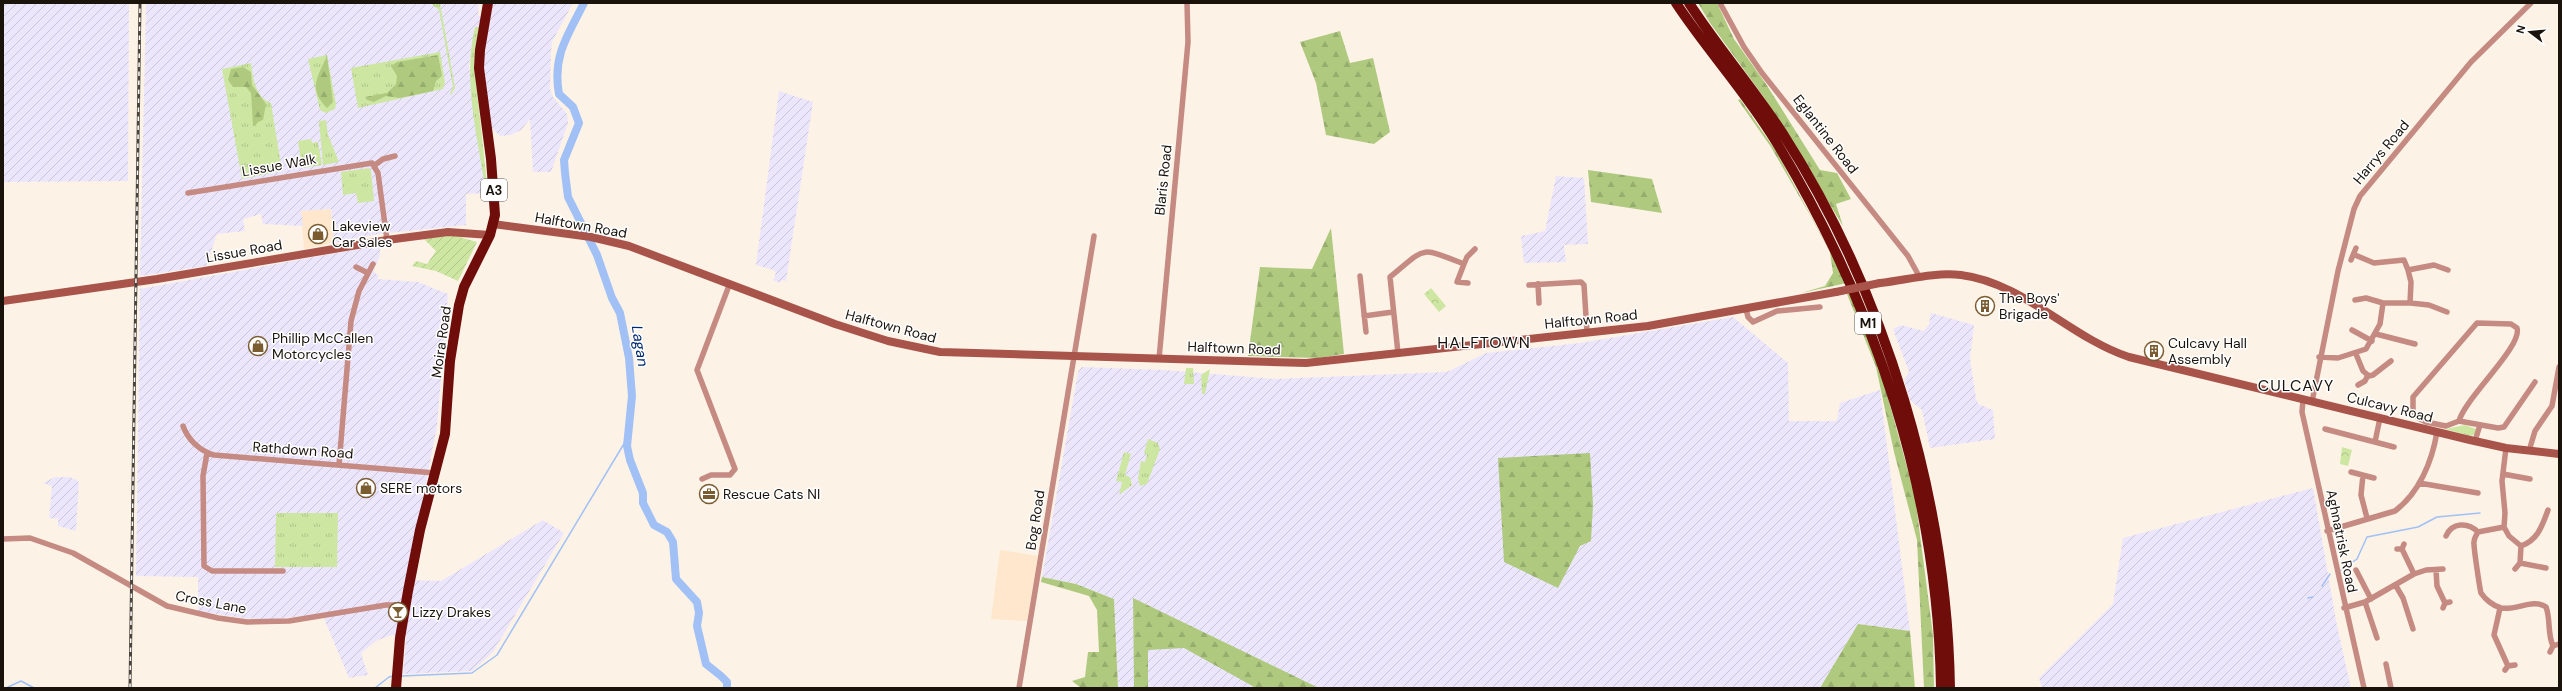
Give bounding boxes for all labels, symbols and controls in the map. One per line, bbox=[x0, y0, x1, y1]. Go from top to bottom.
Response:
north arrow bbox=[2510, 12, 2550, 52]
text: N bbox=[2513, 23, 2528, 35]
street label: Eglantine Road bbox=[1789, 91, 1863, 177]
street label: Harrys Road bbox=[2349, 116, 2413, 188]
street label: Blaris Road bbox=[1150, 144, 1176, 216]
street label: Lissue Walk bbox=[240, 150, 318, 180]
road number: A3 bbox=[481, 179, 507, 201]
street label: Halftown Road bbox=[533, 208, 629, 242]
place label: Lakeview Car Sales bbox=[332, 217, 392, 251]
shop icon: Lakeview Car Sales bbox=[307, 223, 329, 245]
street label: Lissue Road bbox=[204, 235, 284, 267]
place label: The Boys' Brigade bbox=[1999, 289, 2059, 323]
building icon: The Boys' Brigade bbox=[1974, 295, 1996, 317]
street label: Moira Road bbox=[427, 305, 455, 379]
street label: Halftown Road bbox=[844, 305, 938, 347]
street label: Halftown Road bbox=[1544, 305, 1638, 333]
road number: M1 bbox=[1855, 312, 1881, 334]
water label: Lagan bbox=[627, 324, 653, 368]
place label: Phillip McCallen Motorcycles bbox=[272, 329, 373, 363]
district label: HALFTOWN bbox=[1437, 332, 1531, 353]
place label: Culcavy Hall Assembly bbox=[2168, 334, 2247, 368]
shop icon: Phillip McCallen Motorcycles bbox=[247, 335, 269, 357]
street label: Halftown Road bbox=[1187, 337, 1281, 359]
building icon: Culcavy Hall Assembly bbox=[2143, 340, 2165, 362]
district label: CULCAVY bbox=[2258, 375, 2334, 396]
street label: Culcavy Road bbox=[2345, 388, 2435, 426]
street label: Rathdown Road bbox=[252, 438, 354, 462]
shop icon: SERE motors bbox=[355, 477, 377, 499]
place label: SERE motors bbox=[380, 479, 462, 497]
office icon: Rescue Cats NI bbox=[698, 483, 720, 505]
place label: Rescue Cats NI bbox=[723, 485, 820, 503]
street label: Aghnatrisk Road bbox=[2322, 488, 2362, 594]
street label: Bog Road bbox=[1021, 489, 1049, 551]
street label: Cross Lane bbox=[174, 586, 248, 618]
bar icon: Lizzy Drakes bbox=[387, 601, 409, 623]
place label: Lizzy Drakes bbox=[412, 603, 491, 621]

